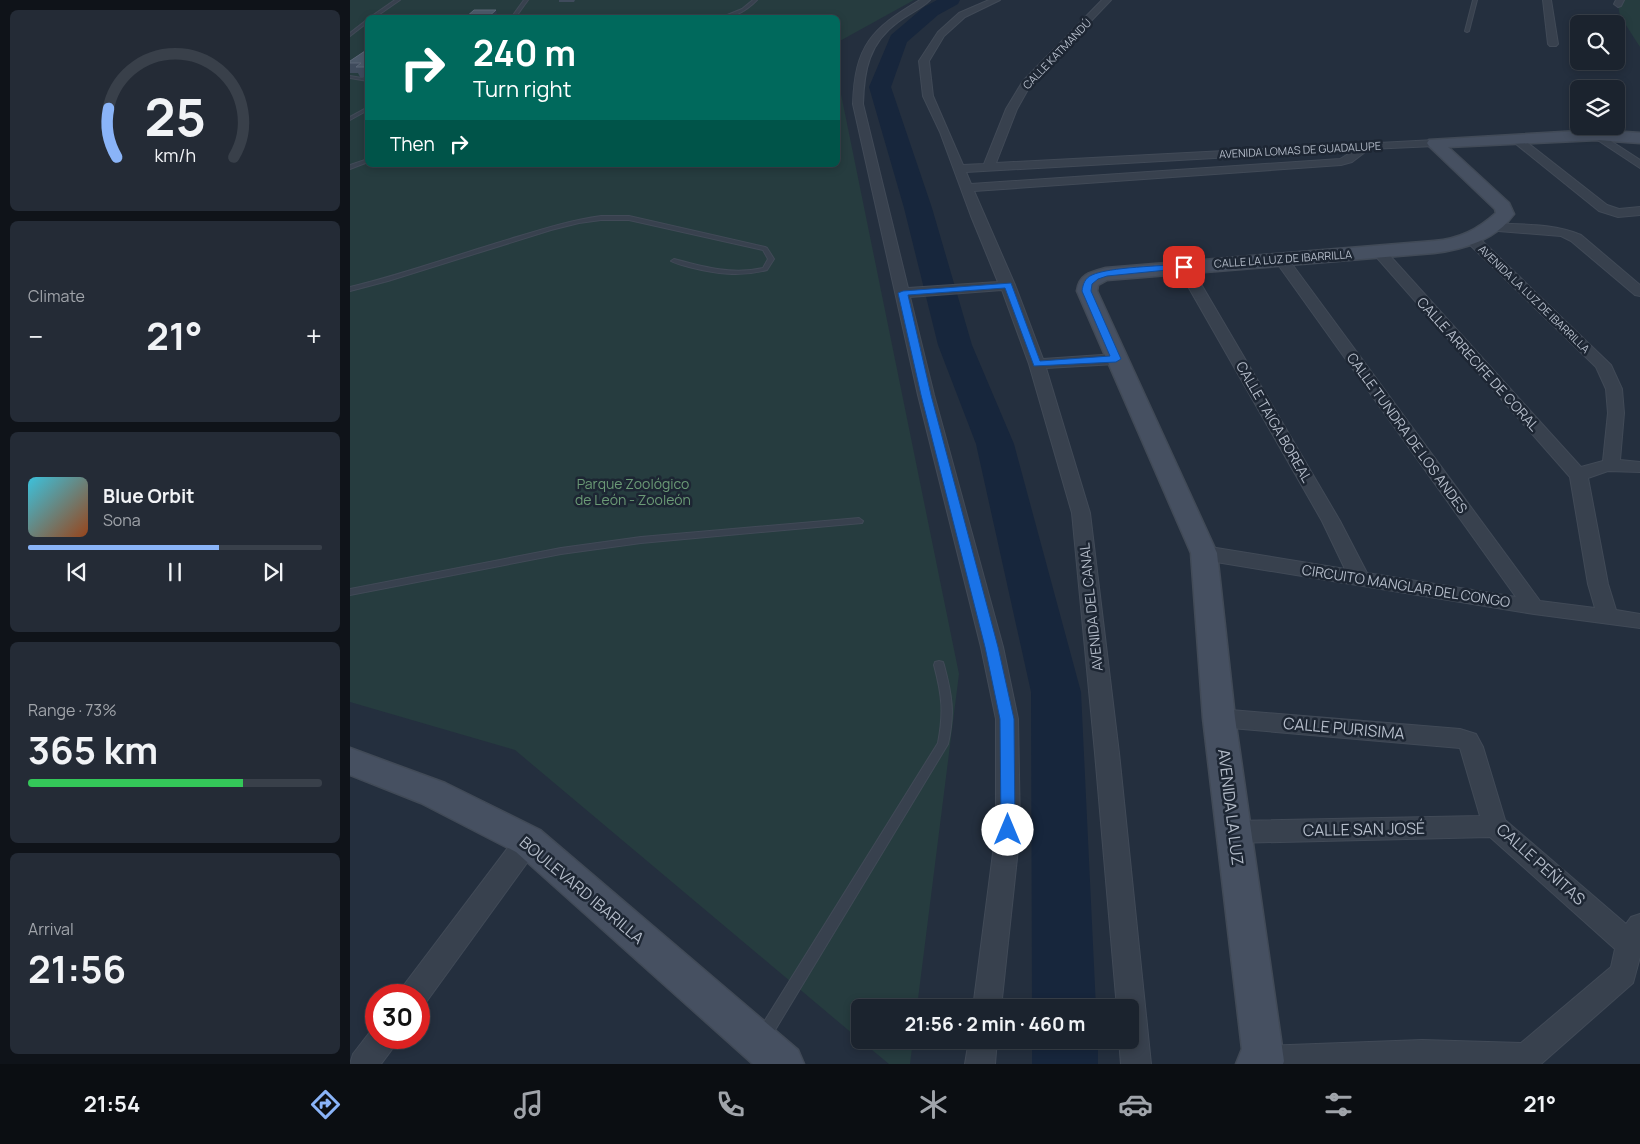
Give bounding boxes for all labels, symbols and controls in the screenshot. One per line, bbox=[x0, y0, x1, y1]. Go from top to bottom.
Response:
street label: CALLE KATMANDÚ bbox=[1019, 15, 1094, 92]
map controls bbox=[1570, 15, 1625, 135]
button: search bbox=[1570, 15, 1625, 70]
text: 240 m bbox=[473, 29, 576, 77]
icon: right bbox=[390, 35, 455, 100]
text: Turn right bbox=[473, 74, 571, 104]
button: layers bbox=[1570, 80, 1625, 135]
text: 25 bbox=[144, 81, 206, 152]
icon: right bbox=[445, 130, 473, 158]
text: Then bbox=[390, 131, 435, 157]
street label: AVENIDA LOMAS DE GUADALUPE bbox=[1219, 138, 1381, 161]
text: km/h bbox=[154, 143, 196, 167]
street label: AVENIDA LA LUZ DE IBARRILLA bbox=[1475, 241, 1593, 356]
pin bbox=[1163, 246, 1205, 288]
street label: CALLE LA LUZ DE IBARRILLA bbox=[1214, 246, 1352, 271]
icon: arrive bbox=[1170, 253, 1198, 281]
text: Climate bbox=[28, 285, 85, 307]
street label: CALLE ARRECIFE DE CORAL bbox=[1413, 293, 1544, 435]
text: 21° bbox=[146, 309, 203, 361]
text: − bbox=[28, 317, 43, 355]
text: + bbox=[306, 317, 322, 355]
street label: CALLE TUNDRA DE LOS ANDES bbox=[1343, 349, 1472, 517]
street label: CALLE TAIGA BOREAL bbox=[1232, 358, 1317, 486]
park label: Parque Zoológico de León - Zooleón bbox=[575, 474, 691, 509]
text: Blue Orbit bbox=[103, 483, 195, 509]
text: Sona bbox=[103, 509, 141, 531]
street label: AVENIDA DEL CANAL bbox=[1074, 542, 1107, 672]
icon: previous bbox=[63, 558, 91, 586]
icon: pause bbox=[161, 558, 189, 586]
icon: next bbox=[259, 558, 287, 586]
street label: CIRCUITO MANGLAR DEL CONGO bbox=[1301, 560, 1512, 611]
text: Range · 73% bbox=[28, 699, 117, 721]
street label: CALLE PURISIMA bbox=[1282, 712, 1406, 744]
text: 365 km bbox=[28, 723, 158, 775]
street label: AVENIDA LA LUZ bbox=[1213, 748, 1249, 867]
position arrow bbox=[981, 803, 1033, 855]
street label: CALLE SAN JOSÉ bbox=[1303, 817, 1425, 841]
street label: CALLE PEÑITAS bbox=[1492, 818, 1590, 910]
street label: BOULEVARD IBARILLA bbox=[515, 831, 649, 949]
text: Arrival bbox=[28, 918, 74, 940]
text: 21:56 bbox=[28, 942, 126, 994]
speed limit sign: 30 bbox=[365, 984, 430, 1049]
text: 21:56 · 2 min · 460 m bbox=[905, 1011, 1085, 1037]
icon: directions bbox=[308, 1087, 343, 1122]
icon: music bbox=[511, 1087, 546, 1122]
icon: phone bbox=[713, 1087, 748, 1122]
icon: climate bbox=[916, 1087, 951, 1122]
icon: car bbox=[1118, 1087, 1153, 1122]
icon: filters bbox=[1321, 1087, 1356, 1122]
text: 21:54 bbox=[84, 1089, 140, 1119]
text: 21° bbox=[1524, 1089, 1556, 1119]

